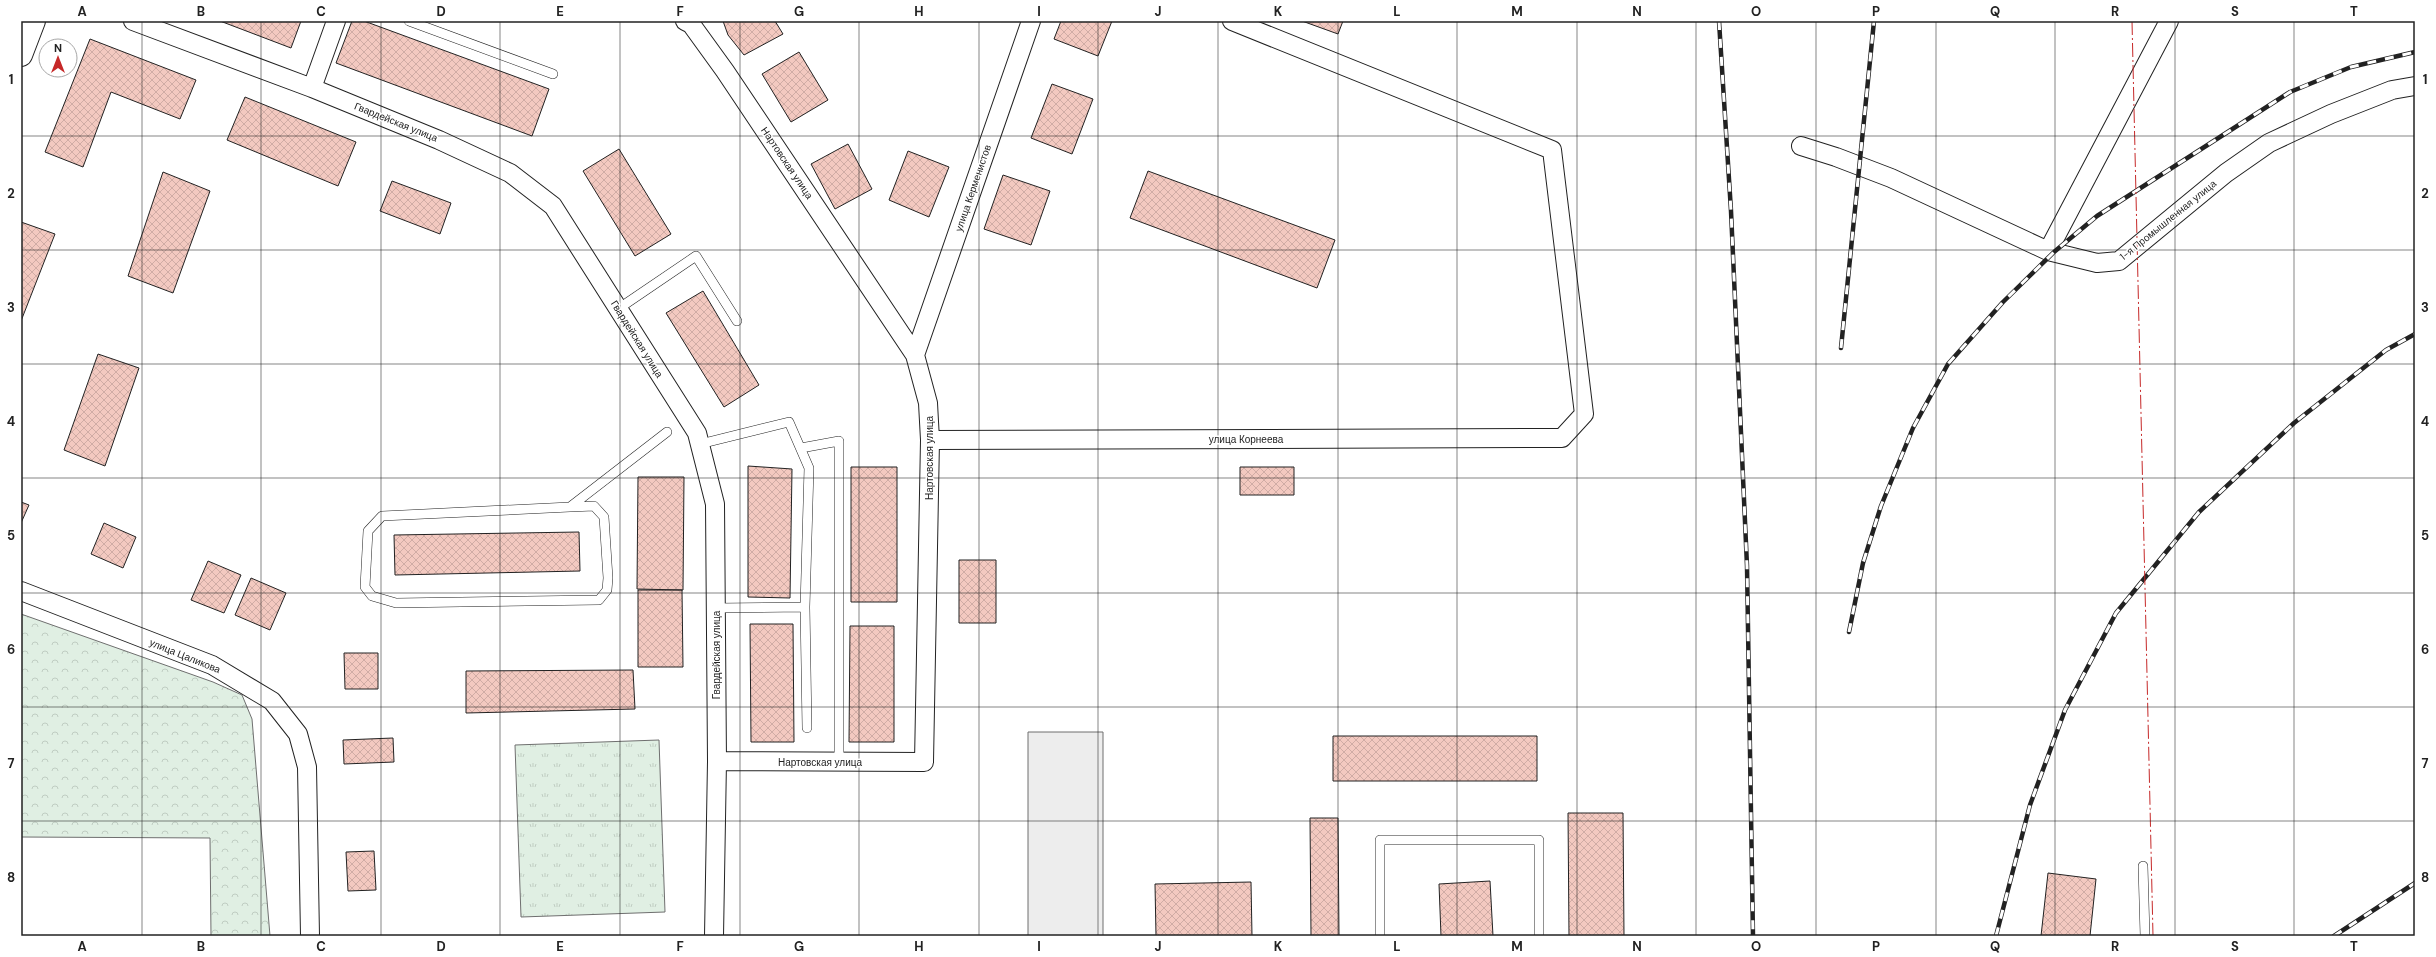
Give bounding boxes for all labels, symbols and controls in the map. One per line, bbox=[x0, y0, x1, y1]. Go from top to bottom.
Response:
text: A bbox=[77, 3, 87, 20]
text: B bbox=[197, 3, 205, 20]
text: C bbox=[316, 3, 326, 20]
text: D bbox=[436, 3, 446, 20]
text: E bbox=[556, 3, 564, 20]
text: F bbox=[676, 3, 684, 20]
text: G bbox=[794, 3, 804, 20]
text: H bbox=[914, 3, 924, 20]
text: I bbox=[1037, 3, 1041, 20]
text: J bbox=[1154, 3, 1162, 20]
text: K bbox=[1274, 3, 1283, 20]
text: L bbox=[1393, 3, 1401, 20]
text: M bbox=[1511, 3, 1523, 20]
text: N bbox=[1632, 3, 1642, 20]
text: O bbox=[1751, 3, 1761, 20]
text: P bbox=[1872, 3, 1880, 20]
text: Q bbox=[1990, 3, 2000, 20]
text: R bbox=[2111, 3, 2119, 20]
text: S bbox=[2231, 3, 2239, 20]
text: T bbox=[2350, 3, 2358, 20]
north arrow bbox=[38, 38, 78, 78]
text: N bbox=[54, 41, 62, 55]
text: 1 bbox=[9, 71, 13, 88]
text: 1 bbox=[2423, 71, 2427, 88]
street label: Гвардейская улица bbox=[352, 99, 440, 145]
street label: Нартовская улица bbox=[758, 125, 816, 202]
street label: улица Керменистов bbox=[952, 143, 994, 233]
street label: 1-я Промышленная улица bbox=[2117, 177, 2219, 263]
text: 2 bbox=[7, 185, 15, 202]
text: 2 bbox=[2421, 185, 2429, 202]
street label: Гвардейская улица bbox=[608, 298, 666, 380]
text: 3 bbox=[7, 299, 15, 316]
text: 3 bbox=[2421, 299, 2429, 316]
text: 4 bbox=[7, 413, 15, 430]
text: 4 bbox=[2421, 413, 2429, 430]
street label: Нартовская улица bbox=[923, 416, 936, 500]
street label: улица Корнеева bbox=[1209, 433, 1284, 446]
text: 5 bbox=[7, 527, 15, 544]
text: 5 bbox=[2421, 527, 2429, 544]
street label: Гвардейская улица bbox=[710, 610, 723, 699]
street label: улица Цаликова bbox=[148, 636, 223, 676]
text: 6 bbox=[7, 641, 15, 658]
text: 6 bbox=[2421, 641, 2429, 658]
text: 7 bbox=[8, 755, 15, 772]
text: 7 bbox=[2422, 755, 2429, 772]
street label: Нартовская улица bbox=[778, 756, 862, 769]
text: 8 bbox=[7, 869, 15, 886]
text: 8 bbox=[2421, 869, 2429, 886]
text: A bbox=[77, 938, 87, 955]
text: B bbox=[197, 938, 205, 955]
text: C bbox=[316, 938, 326, 955]
text: D bbox=[436, 938, 446, 955]
text: E bbox=[556, 938, 564, 955]
text: F bbox=[676, 938, 684, 955]
text: G bbox=[794, 938, 804, 955]
text: H bbox=[914, 938, 924, 955]
text: I bbox=[1037, 938, 1041, 955]
text: J bbox=[1154, 938, 1162, 955]
text: K bbox=[1274, 938, 1283, 955]
text: L bbox=[1393, 938, 1401, 955]
text: M bbox=[1511, 938, 1523, 955]
text: N bbox=[1632, 938, 1642, 955]
text: O bbox=[1751, 938, 1761, 955]
text: P bbox=[1872, 938, 1880, 955]
text: Q bbox=[1990, 938, 2000, 955]
text: R bbox=[2111, 938, 2119, 955]
text: S bbox=[2231, 938, 2239, 955]
text: T bbox=[2350, 938, 2358, 955]

